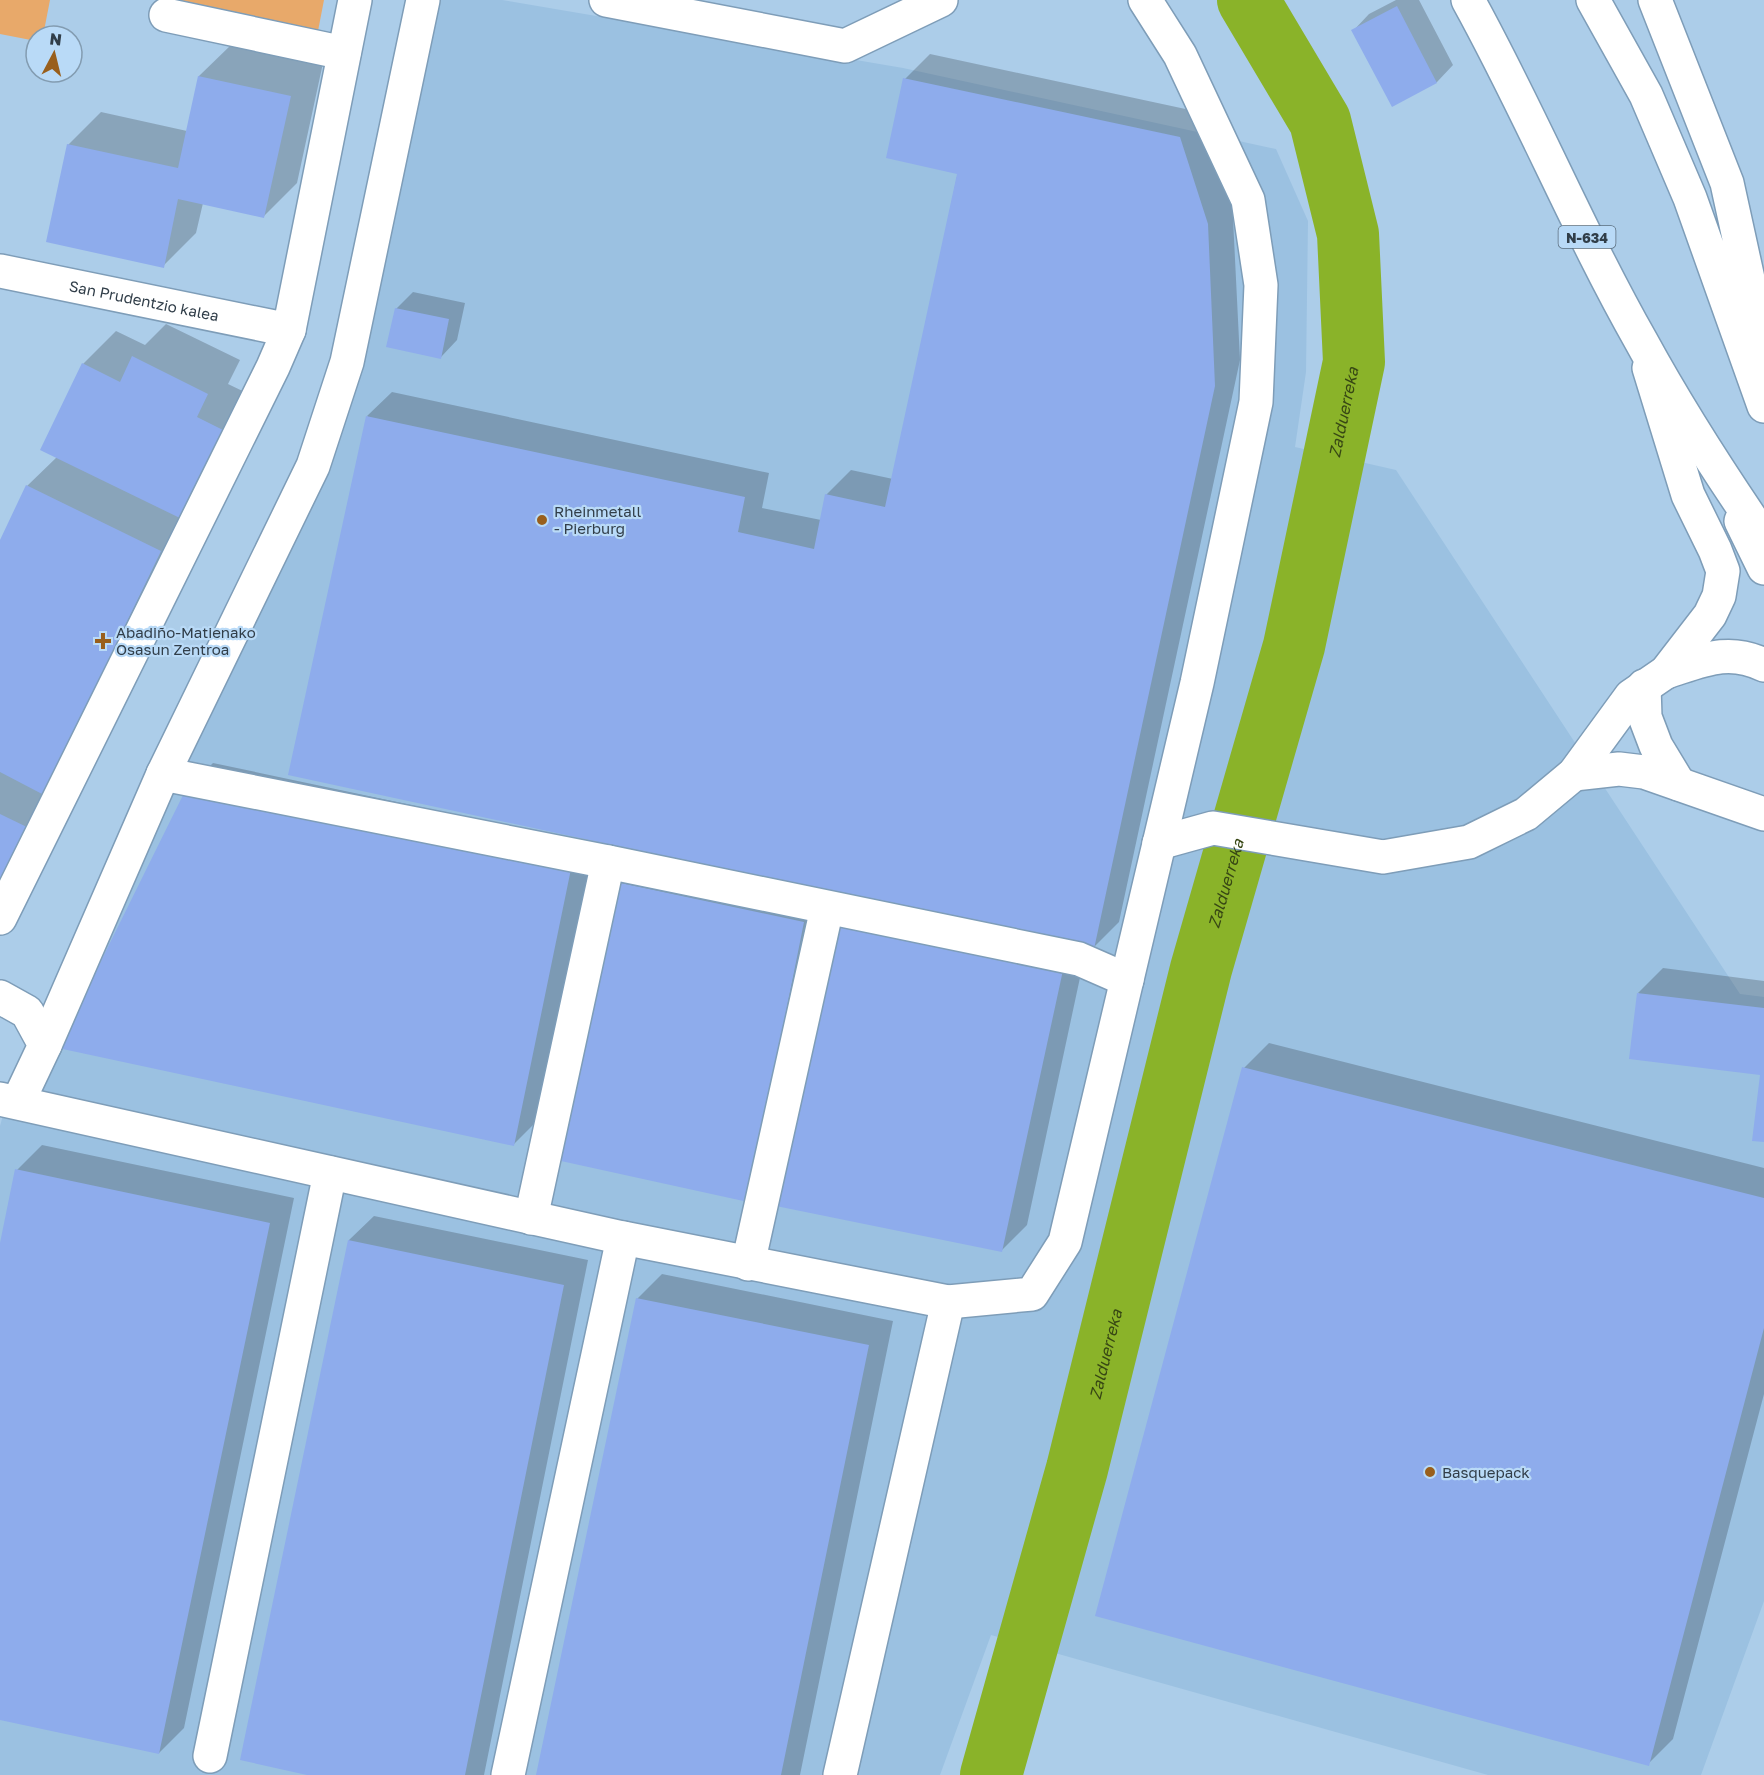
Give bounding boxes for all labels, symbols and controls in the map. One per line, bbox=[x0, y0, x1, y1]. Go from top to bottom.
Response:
north arrow bbox=[24, 24, 84, 84]
text: N bbox=[49, 28, 63, 50]
road number: N-634 bbox=[1558, 226, 1616, 248]
street label: San Prudentzio kalea bbox=[68, 276, 220, 324]
water label: Zalduerreka bbox=[1324, 364, 1363, 459]
place label: Rheinmetall - Pierburg bbox=[554, 502, 642, 537]
marker: Rheinmetall - Pierburg bbox=[535, 513, 549, 527]
place label: Abadiño-Matienako Osasun Zentroa bbox=[116, 623, 256, 658]
marker: Abadiño-Matienako Osasun Zentroa bbox=[94, 632, 112, 650]
water label: Zalduerreka bbox=[1203, 836, 1248, 930]
water label: Zalduerreka bbox=[1085, 1306, 1126, 1401]
place label: Basquepack bbox=[1442, 1463, 1530, 1481]
marker: Basquepack bbox=[1423, 1465, 1437, 1479]

